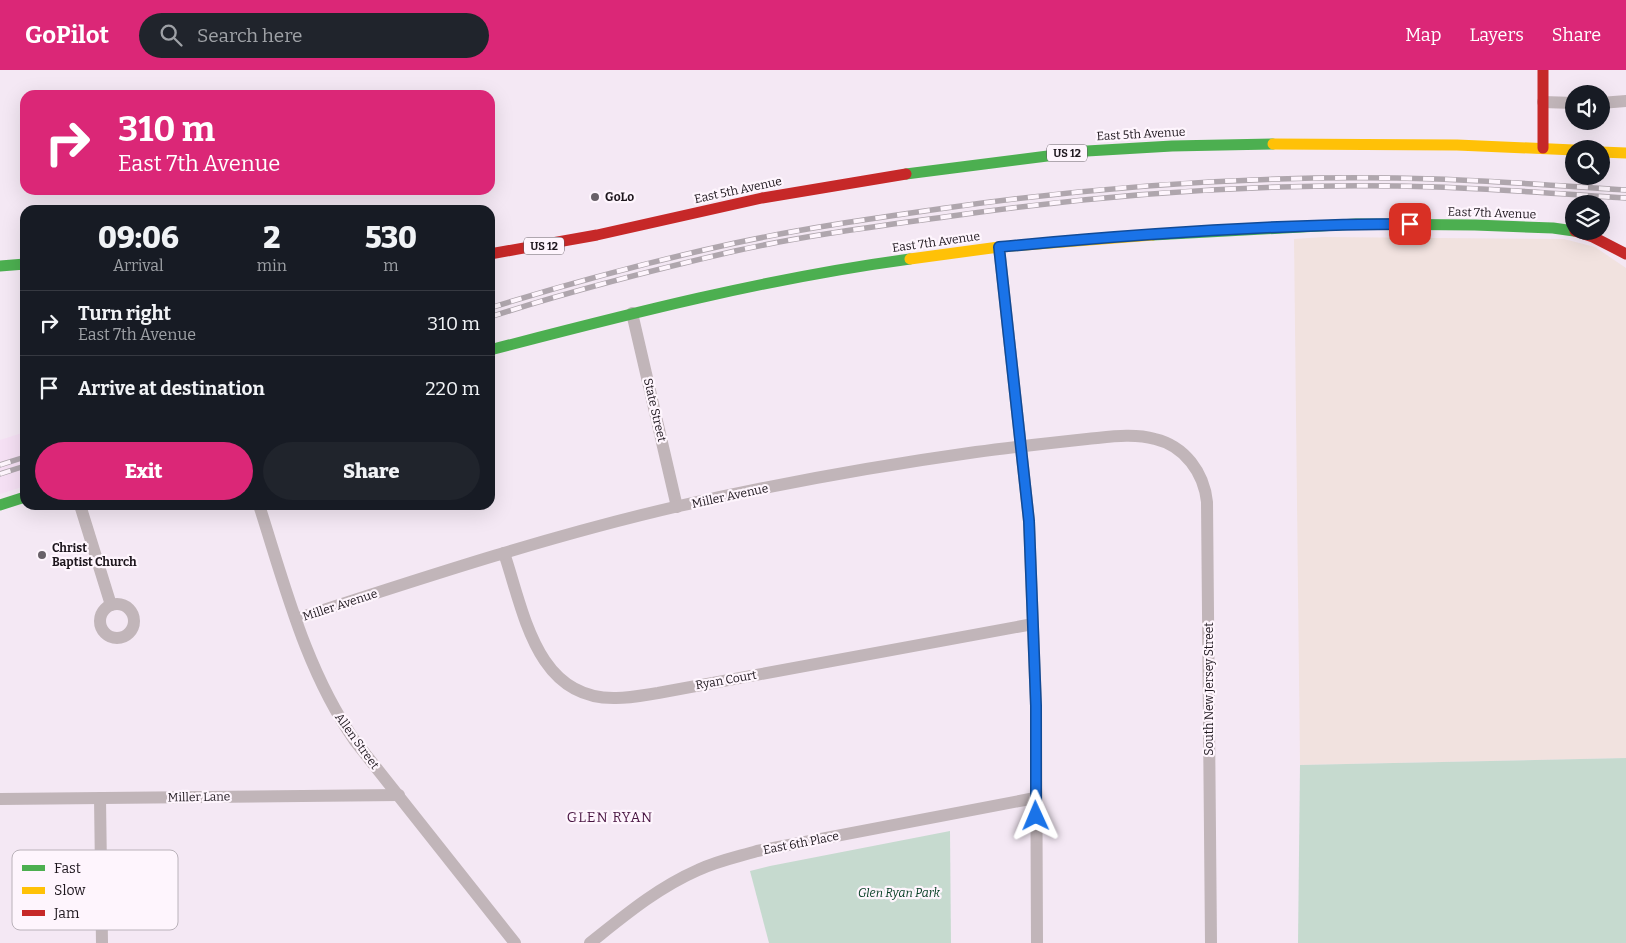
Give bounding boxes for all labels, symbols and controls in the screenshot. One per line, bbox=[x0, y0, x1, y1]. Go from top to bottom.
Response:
search box bbox=[139, 13, 489, 58]
text: GoPilot bbox=[25, 21, 109, 49]
icon: search bbox=[157, 21, 185, 49]
text: Search here bbox=[197, 24, 303, 47]
text: Map bbox=[1405, 24, 1441, 46]
text: Layers bbox=[1469, 24, 1524, 46]
text: Share bbox=[1552, 24, 1601, 46]
map controls bbox=[1565, 85, 1610, 240]
button: sound bbox=[1565, 85, 1610, 130]
text: 310 m bbox=[118, 108, 215, 150]
icon: right bbox=[35, 110, 100, 175]
street label: East 5th Avenue bbox=[1096, 125, 1186, 143]
button: search bbox=[1565, 140, 1610, 185]
road number: US 12 bbox=[1047, 145, 1087, 162]
text: East 7th Avenue bbox=[118, 150, 280, 177]
street label: East 5th Avenue bbox=[693, 174, 783, 206]
place label: GoLo bbox=[605, 190, 634, 204]
marker: GoLo bbox=[589, 191, 601, 203]
button: layers bbox=[1565, 195, 1610, 240]
pin bbox=[1389, 203, 1431, 245]
street label: East 7th Avenue bbox=[1447, 204, 1537, 222]
icon: arrive bbox=[1396, 210, 1424, 238]
text: 09:06 bbox=[98, 220, 179, 256]
text: 2 bbox=[263, 220, 280, 256]
text: 530 bbox=[365, 220, 417, 256]
street label: East 7th Avenue bbox=[891, 229, 981, 255]
road number: US 12 bbox=[524, 238, 564, 255]
text: Arrival bbox=[113, 256, 164, 275]
text: min bbox=[257, 256, 287, 275]
text: m bbox=[383, 256, 399, 275]
text: Turn right bbox=[78, 302, 171, 325]
icon: right bbox=[35, 309, 63, 337]
text: 310 m bbox=[427, 312, 480, 335]
text: East 7th Avenue bbox=[78, 325, 196, 344]
icon: arrive bbox=[35, 374, 63, 402]
text: Arrive at destination bbox=[78, 377, 265, 400]
text: 220 m bbox=[425, 377, 480, 400]
street label: State Street bbox=[641, 377, 669, 444]
button: Exit bbox=[35, 442, 253, 500]
button: Share bbox=[263, 442, 480, 500]
street label: Miller Avenue bbox=[691, 481, 769, 511]
place label: Christ Baptist Church bbox=[52, 541, 137, 569]
marker: Christ Baptist Church bbox=[36, 549, 48, 561]
street label: Miller Avenue bbox=[301, 586, 379, 624]
street label: South New Jersey Street bbox=[1202, 622, 1216, 756]
street label: Ryan Court bbox=[694, 668, 758, 692]
street label: Allen Street bbox=[332, 710, 382, 772]
street label: Miller Lane bbox=[168, 789, 230, 805]
position arrow bbox=[1009, 789, 1061, 841]
district label: GLEN RYAN bbox=[567, 809, 653, 826]
street label: East 6th Place bbox=[762, 829, 840, 857]
legend bbox=[12, 850, 178, 930]
text: Fast bbox=[54, 860, 81, 877]
text: Slow bbox=[54, 882, 86, 899]
park label: Glen Ryan Park bbox=[858, 886, 941, 900]
text: Jam bbox=[53, 905, 80, 922]

